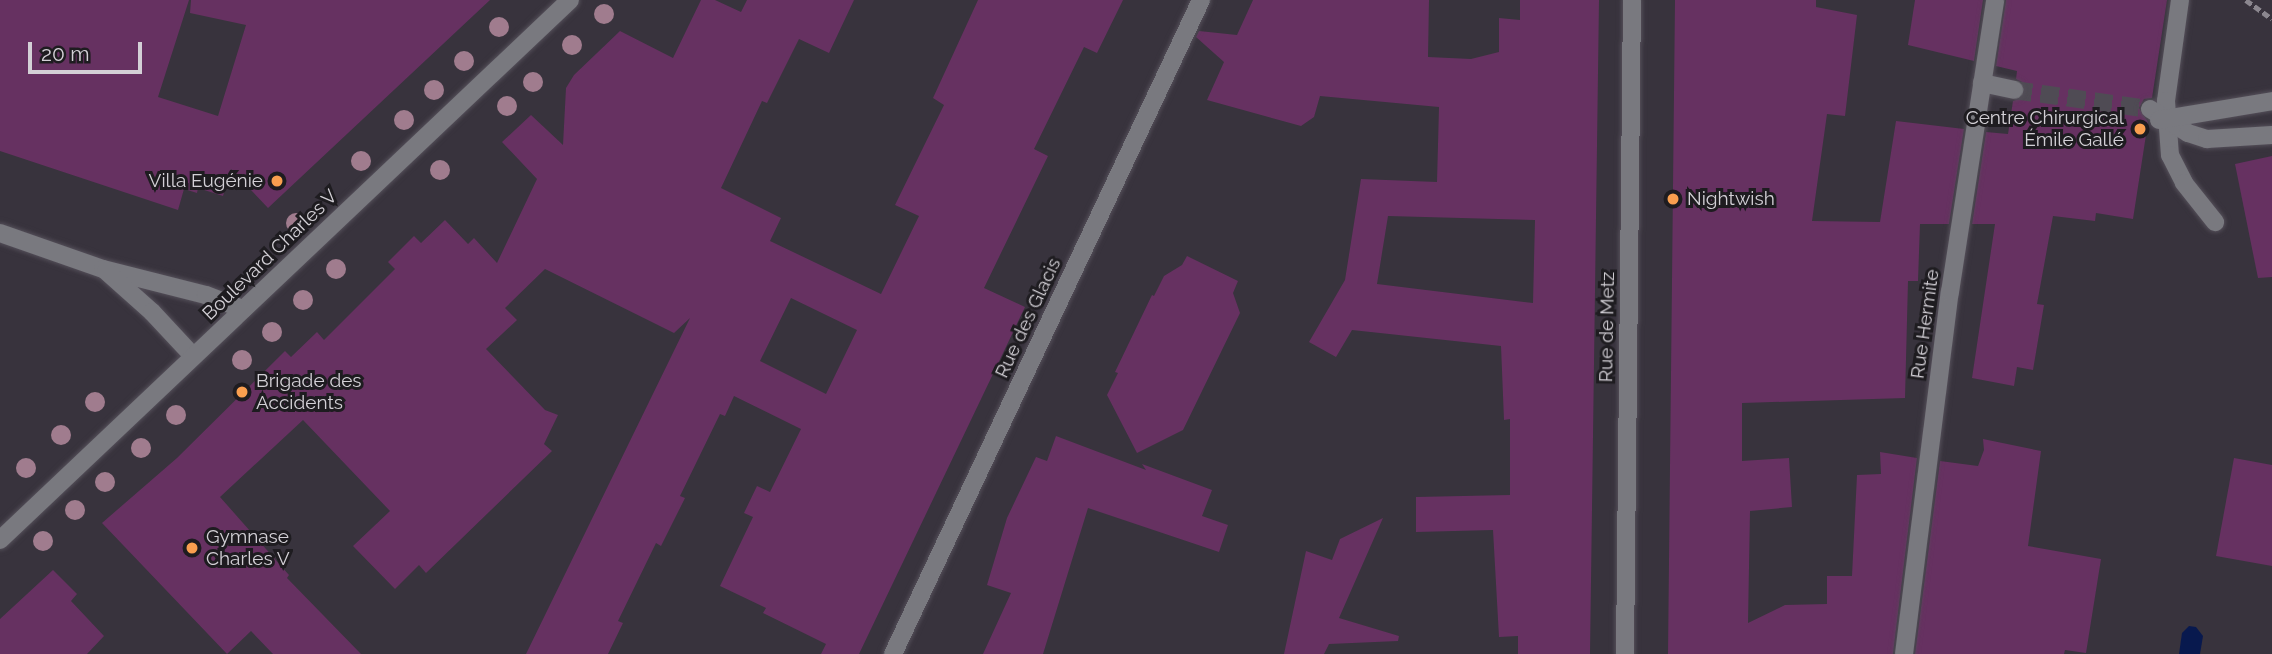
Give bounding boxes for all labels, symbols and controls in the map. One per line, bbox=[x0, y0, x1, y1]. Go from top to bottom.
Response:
scale bar bbox=[32, 28, 145, 72]
text: 20 m bbox=[41, 41, 89, 66]
place label: Centre Chirurgical Émile Gallé bbox=[1966, 107, 2124, 151]
marker: Centre Chirurgical Émile Gallé bbox=[2130, 119, 2150, 139]
place label: Villa Eugénie bbox=[149, 170, 263, 192]
marker: Villa Eugénie bbox=[269, 173, 285, 189]
street label: Boulevard Charles V bbox=[198, 185, 342, 325]
place label: Nightwish bbox=[1687, 188, 1775, 210]
marker: Nightwish bbox=[1665, 191, 1681, 207]
street label: Rue des Glacis bbox=[990, 255, 1066, 381]
street label: Rue Hermite bbox=[1906, 268, 1944, 380]
street label: Rue de Metz bbox=[1595, 271, 1619, 383]
place label: Brigade des Accidents bbox=[256, 370, 362, 414]
marker: Brigade des Accidents bbox=[234, 384, 250, 400]
place label: Gymnase Charles V bbox=[206, 526, 290, 570]
marker: Gymnase Charles V bbox=[184, 540, 200, 556]

